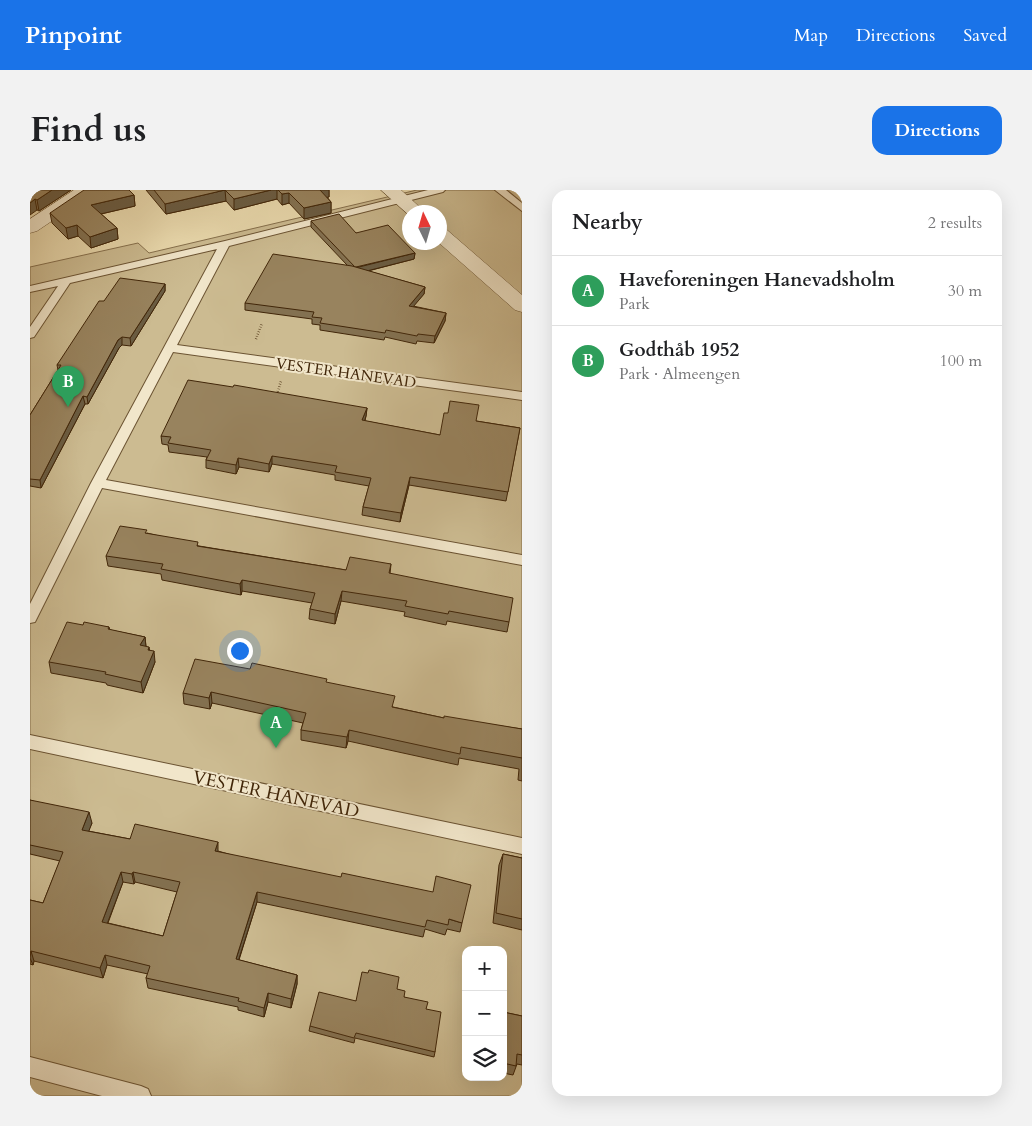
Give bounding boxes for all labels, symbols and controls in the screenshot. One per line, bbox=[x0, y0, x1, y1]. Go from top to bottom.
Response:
text: Pinpoint bbox=[25, 19, 122, 52]
text: Map bbox=[794, 23, 828, 48]
text: Directions bbox=[856, 23, 935, 48]
text: Saved bbox=[963, 23, 1007, 48]
text: Find us bbox=[30, 106, 146, 154]
button: Directions bbox=[872, 106, 1002, 155]
north arrow bbox=[402, 205, 447, 250]
text: Nearby bbox=[572, 208, 643, 237]
text: 2 results bbox=[928, 212, 982, 234]
text: Haveforeningen Hanevadsholm bbox=[619, 267, 895, 293]
text: A bbox=[582, 280, 594, 302]
text: 30 m bbox=[948, 280, 982, 302]
text: Park bbox=[619, 293, 650, 315]
text: Godthåb 1952 bbox=[619, 337, 739, 363]
text: B bbox=[582, 350, 594, 372]
text: 100 m bbox=[940, 350, 982, 372]
street label: VESTER HANEVAD bbox=[274, 353, 418, 393]
text: Park · Almeengen bbox=[619, 363, 740, 385]
pin: B bbox=[52, 366, 84, 407]
your location bbox=[227, 638, 253, 664]
pin: A bbox=[260, 707, 292, 748]
street label: VESTER HANEVAD bbox=[190, 765, 362, 824]
map controls bbox=[462, 946, 507, 1081]
button: + bbox=[462, 946, 507, 991]
button: − bbox=[462, 991, 507, 1036]
button: layers bbox=[462, 1036, 507, 1081]

